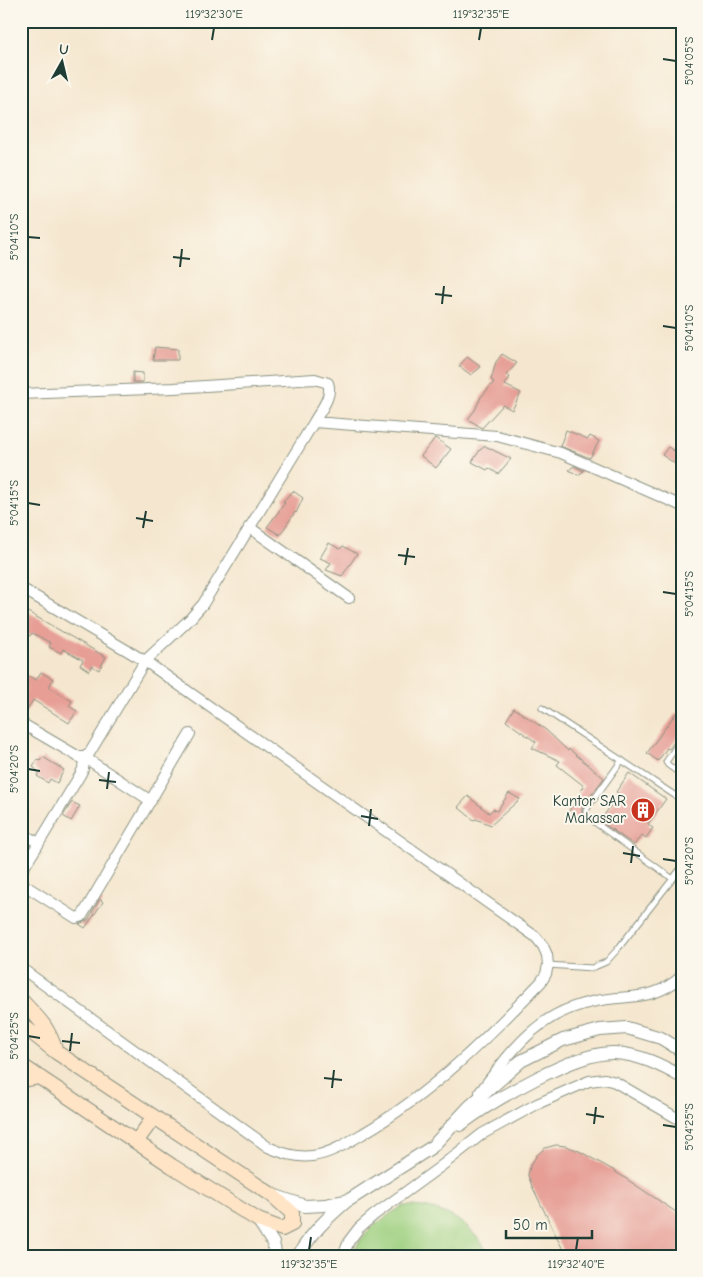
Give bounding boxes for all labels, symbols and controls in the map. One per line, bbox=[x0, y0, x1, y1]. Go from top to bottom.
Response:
text: 119°32'30"E bbox=[185, 7, 243, 21]
text: 119°32'35"E bbox=[453, 7, 509, 21]
text: 5°04'05"S bbox=[682, 36, 696, 85]
north arrow bbox=[38, 38, 88, 88]
text: U bbox=[58, 41, 70, 59]
text: 5°04'10"S bbox=[7, 213, 21, 260]
text: 5°04'10"S bbox=[682, 304, 696, 351]
text: 5°04'15"S bbox=[7, 480, 21, 526]
text: 5°04'15"S bbox=[682, 571, 696, 617]
text: 5°04'20"S bbox=[7, 744, 21, 793]
place label: Kantor SAR Makassar bbox=[553, 792, 626, 827]
building icon: Kantor SAR Makassar bbox=[630, 797, 656, 823]
text: 5°04'20"S bbox=[682, 836, 696, 885]
text: 5°04'25"S bbox=[7, 1012, 21, 1060]
text: 5°04'25"S bbox=[682, 1103, 696, 1151]
scale bar bbox=[506, 1207, 592, 1239]
text: 50 m bbox=[513, 1216, 548, 1234]
text: 119°32'35"E bbox=[281, 1257, 337, 1271]
text: 119°32'40"E bbox=[547, 1257, 605, 1271]

